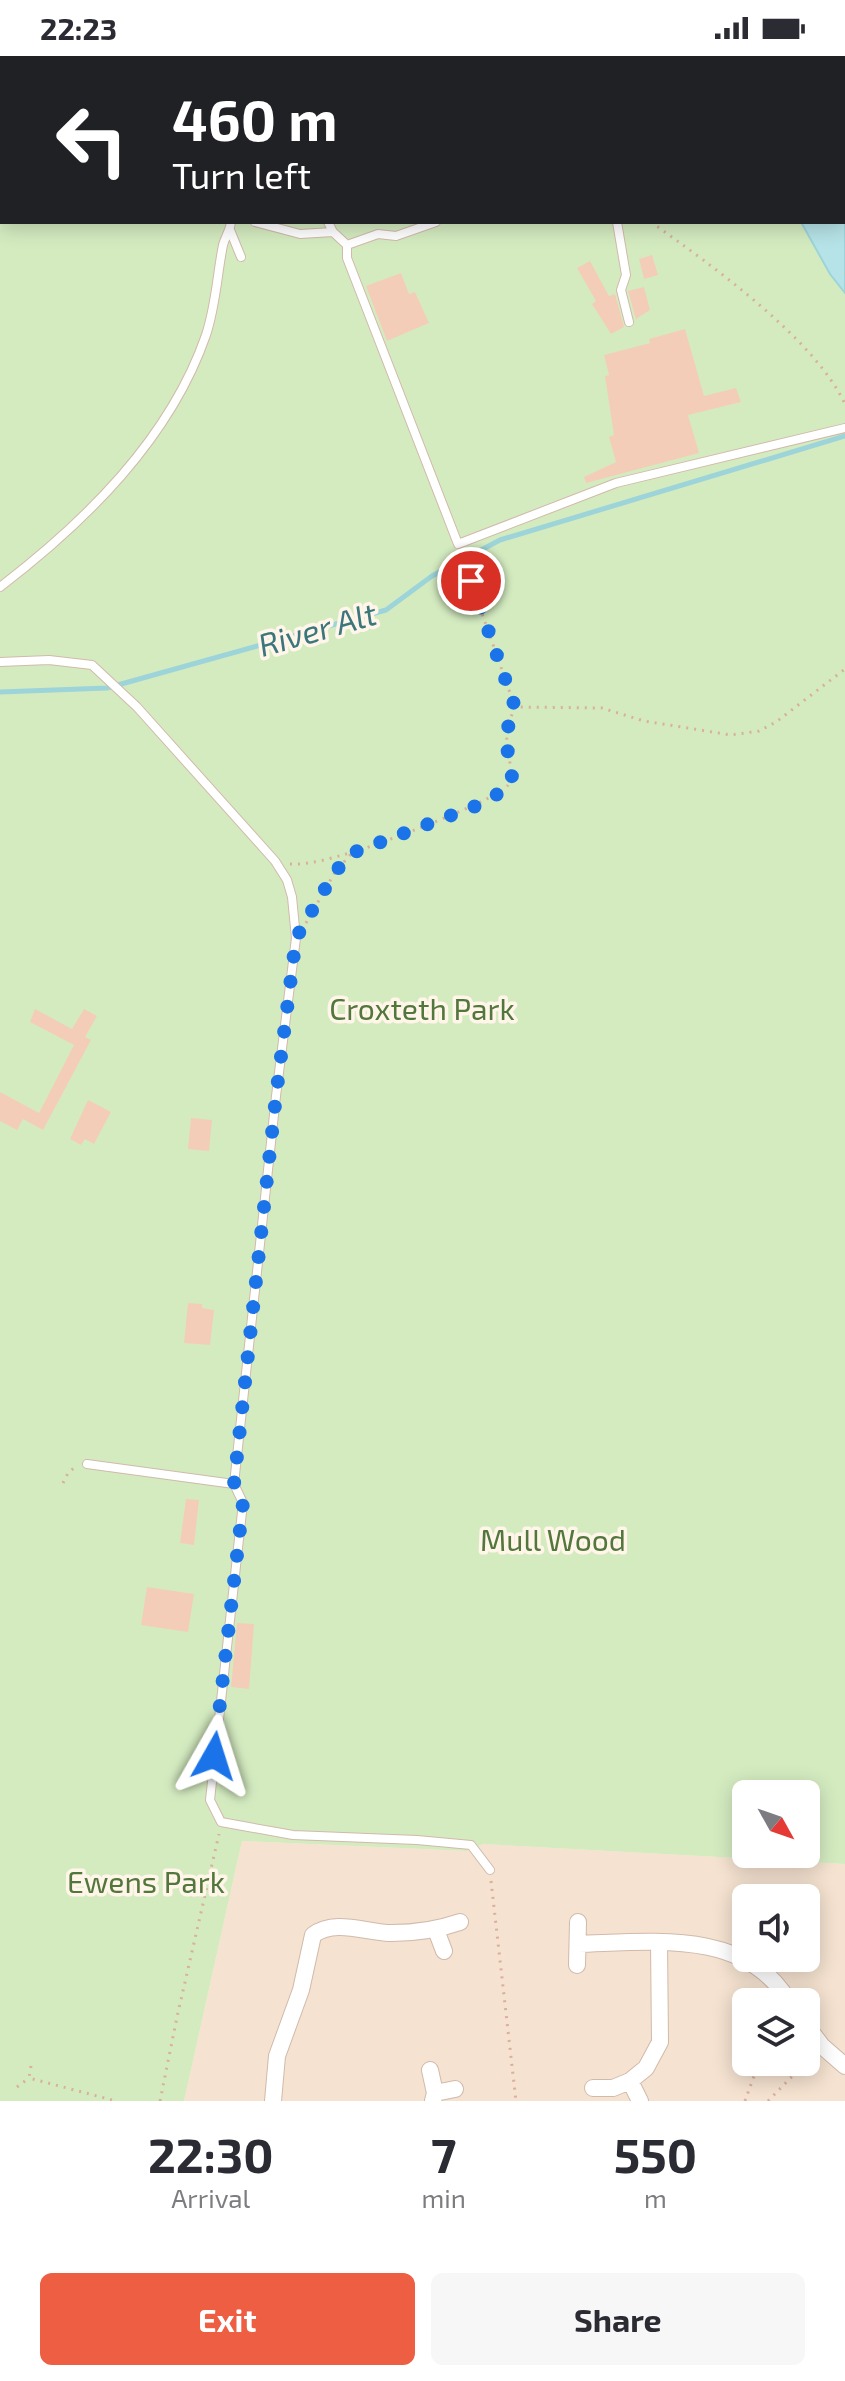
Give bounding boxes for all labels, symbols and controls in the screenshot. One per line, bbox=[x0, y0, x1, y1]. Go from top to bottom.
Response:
text: 22:23 bbox=[40, 10, 117, 46]
text: 460 m bbox=[172, 85, 337, 152]
icon: left bbox=[40, 88, 144, 192]
text: Turn left bbox=[172, 153, 311, 196]
pin bbox=[437, 547, 505, 615]
icon: arrive bbox=[449, 559, 493, 603]
water label: River Alt bbox=[253, 593, 381, 663]
park label: Croxteth Park bbox=[329, 990, 515, 1026]
park label: Mull Wood bbox=[480, 1521, 626, 1557]
position arrow bbox=[172, 1714, 256, 1798]
north arrow bbox=[732, 1780, 820, 1868]
map controls bbox=[732, 1780, 820, 2076]
park label: Ewens Park bbox=[67, 1863, 225, 1899]
button: sound bbox=[732, 1884, 820, 1972]
button: layers bbox=[732, 1988, 820, 2076]
text: 22:30 bbox=[148, 2125, 274, 2183]
text: 7 bbox=[431, 2125, 456, 2183]
text: 550 bbox=[614, 2125, 697, 2183]
text: Arrival bbox=[171, 2182, 250, 2213]
text: min bbox=[422, 2182, 466, 2213]
text: m bbox=[644, 2182, 667, 2213]
button: Exit bbox=[40, 2273, 415, 2365]
button: Share bbox=[431, 2273, 805, 2365]

